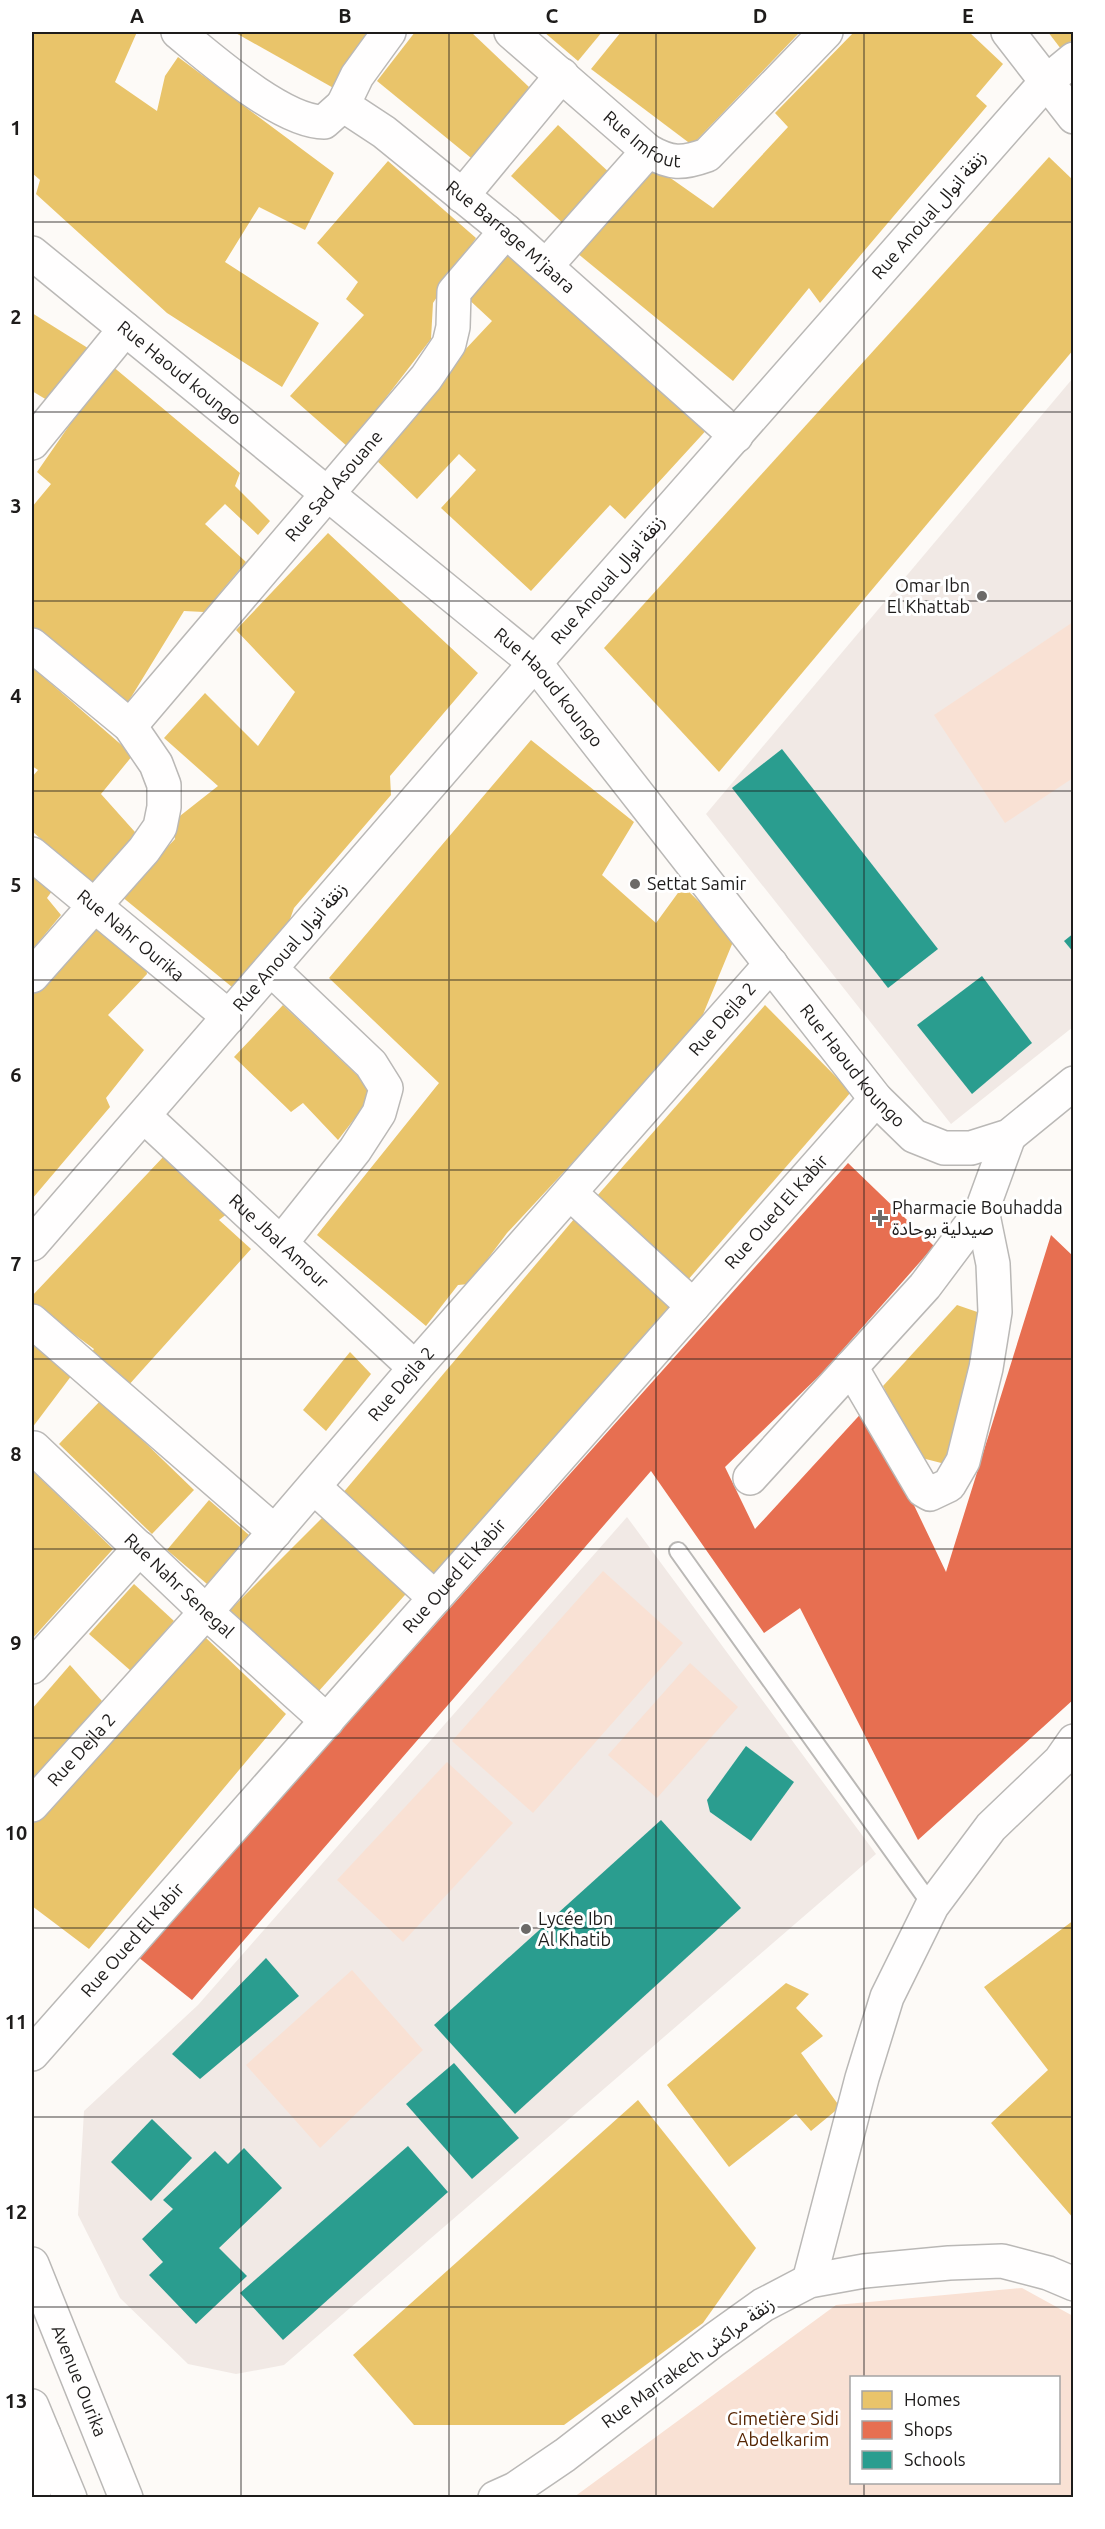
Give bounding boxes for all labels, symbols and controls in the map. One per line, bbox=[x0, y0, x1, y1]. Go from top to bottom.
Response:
text: A bbox=[130, 4, 144, 27]
text: B bbox=[338, 4, 352, 27]
text: C bbox=[546, 4, 559, 27]
text: D bbox=[753, 4, 767, 27]
text: E bbox=[962, 4, 974, 27]
street label: Rue Imfout bbox=[600, 106, 681, 170]
text: 1 bbox=[10, 116, 22, 139]
street label: Rue Anoual زنقة انوال bbox=[867, 146, 991, 284]
street label: Rue Barrage M'jaara bbox=[443, 176, 579, 297]
text: 2 bbox=[10, 305, 22, 328]
street label: Rue Haoud koungo bbox=[114, 316, 246, 429]
street label: Rue Sad Asouane bbox=[281, 426, 386, 545]
text: 3 bbox=[10, 494, 22, 517]
street label: Rue Anoual زنقة انوال bbox=[546, 511, 670, 649]
place label: Omar Ibn El Khattab bbox=[887, 575, 970, 616]
marker: Omar Ibn El Khattab bbox=[975, 589, 989, 603]
street label: Rue Haoud koungo bbox=[491, 623, 608, 750]
text: 4 bbox=[10, 684, 22, 707]
text: 5 bbox=[10, 873, 22, 896]
place label: Settat Samir bbox=[647, 873, 747, 893]
marker: Settat Samir bbox=[628, 877, 642, 891]
street label: Rue Anoual زنقة انوال bbox=[228, 878, 352, 1016]
street label: Rue Nahr Ourika bbox=[74, 885, 189, 985]
street label: Rue Dejla 2 bbox=[684, 978, 759, 1059]
street label: Rue Haoud koungo bbox=[797, 1000, 910, 1131]
text: 6 bbox=[10, 1063, 22, 1086]
street label: Rue Oued El Kabir bbox=[720, 1150, 831, 1272]
street label: Rue Jbal Amour bbox=[226, 1190, 333, 1292]
place label: Pharmacie Bouhadda صيدلية بوحادة bbox=[892, 1197, 1063, 1240]
marker: Pharmacie Bouhadda صيدلية بوحادة bbox=[873, 1211, 887, 1225]
text: 7 bbox=[10, 1252, 22, 1275]
street label: Rue Dejla 2 bbox=[363, 1342, 438, 1424]
text: 8 bbox=[10, 1442, 22, 1465]
street label: Rue Oued El Kabir bbox=[398, 1514, 509, 1636]
street label: Rue Nahr Senegal bbox=[121, 1529, 239, 1641]
text: 9 bbox=[10, 1631, 22, 1654]
street label: Rue Dejla 2 bbox=[43, 1709, 119, 1790]
text: 10 bbox=[5, 1821, 27, 1844]
street label: Rue Oued El Kabir bbox=[76, 1878, 188, 2001]
place label: Lycée Ibn Al Khatib bbox=[538, 1908, 613, 1949]
marker: Lycée Ibn Al Khatib bbox=[519, 1922, 533, 1936]
text: 11 bbox=[5, 2010, 27, 2033]
text: 12 bbox=[5, 2200, 27, 2223]
street label: Rue Marrakech زنقة مراكش bbox=[597, 2293, 779, 2433]
street label: Avenue Ourika bbox=[49, 2322, 111, 2439]
legend bbox=[850, 2376, 1060, 2484]
text: 13 bbox=[5, 2389, 27, 2412]
text: Homes bbox=[904, 2389, 961, 2409]
park label: Cimetière Sidi Abdelkarim bbox=[727, 2408, 839, 2449]
text: Shops bbox=[904, 2419, 953, 2439]
text: Schools bbox=[904, 2449, 966, 2469]

